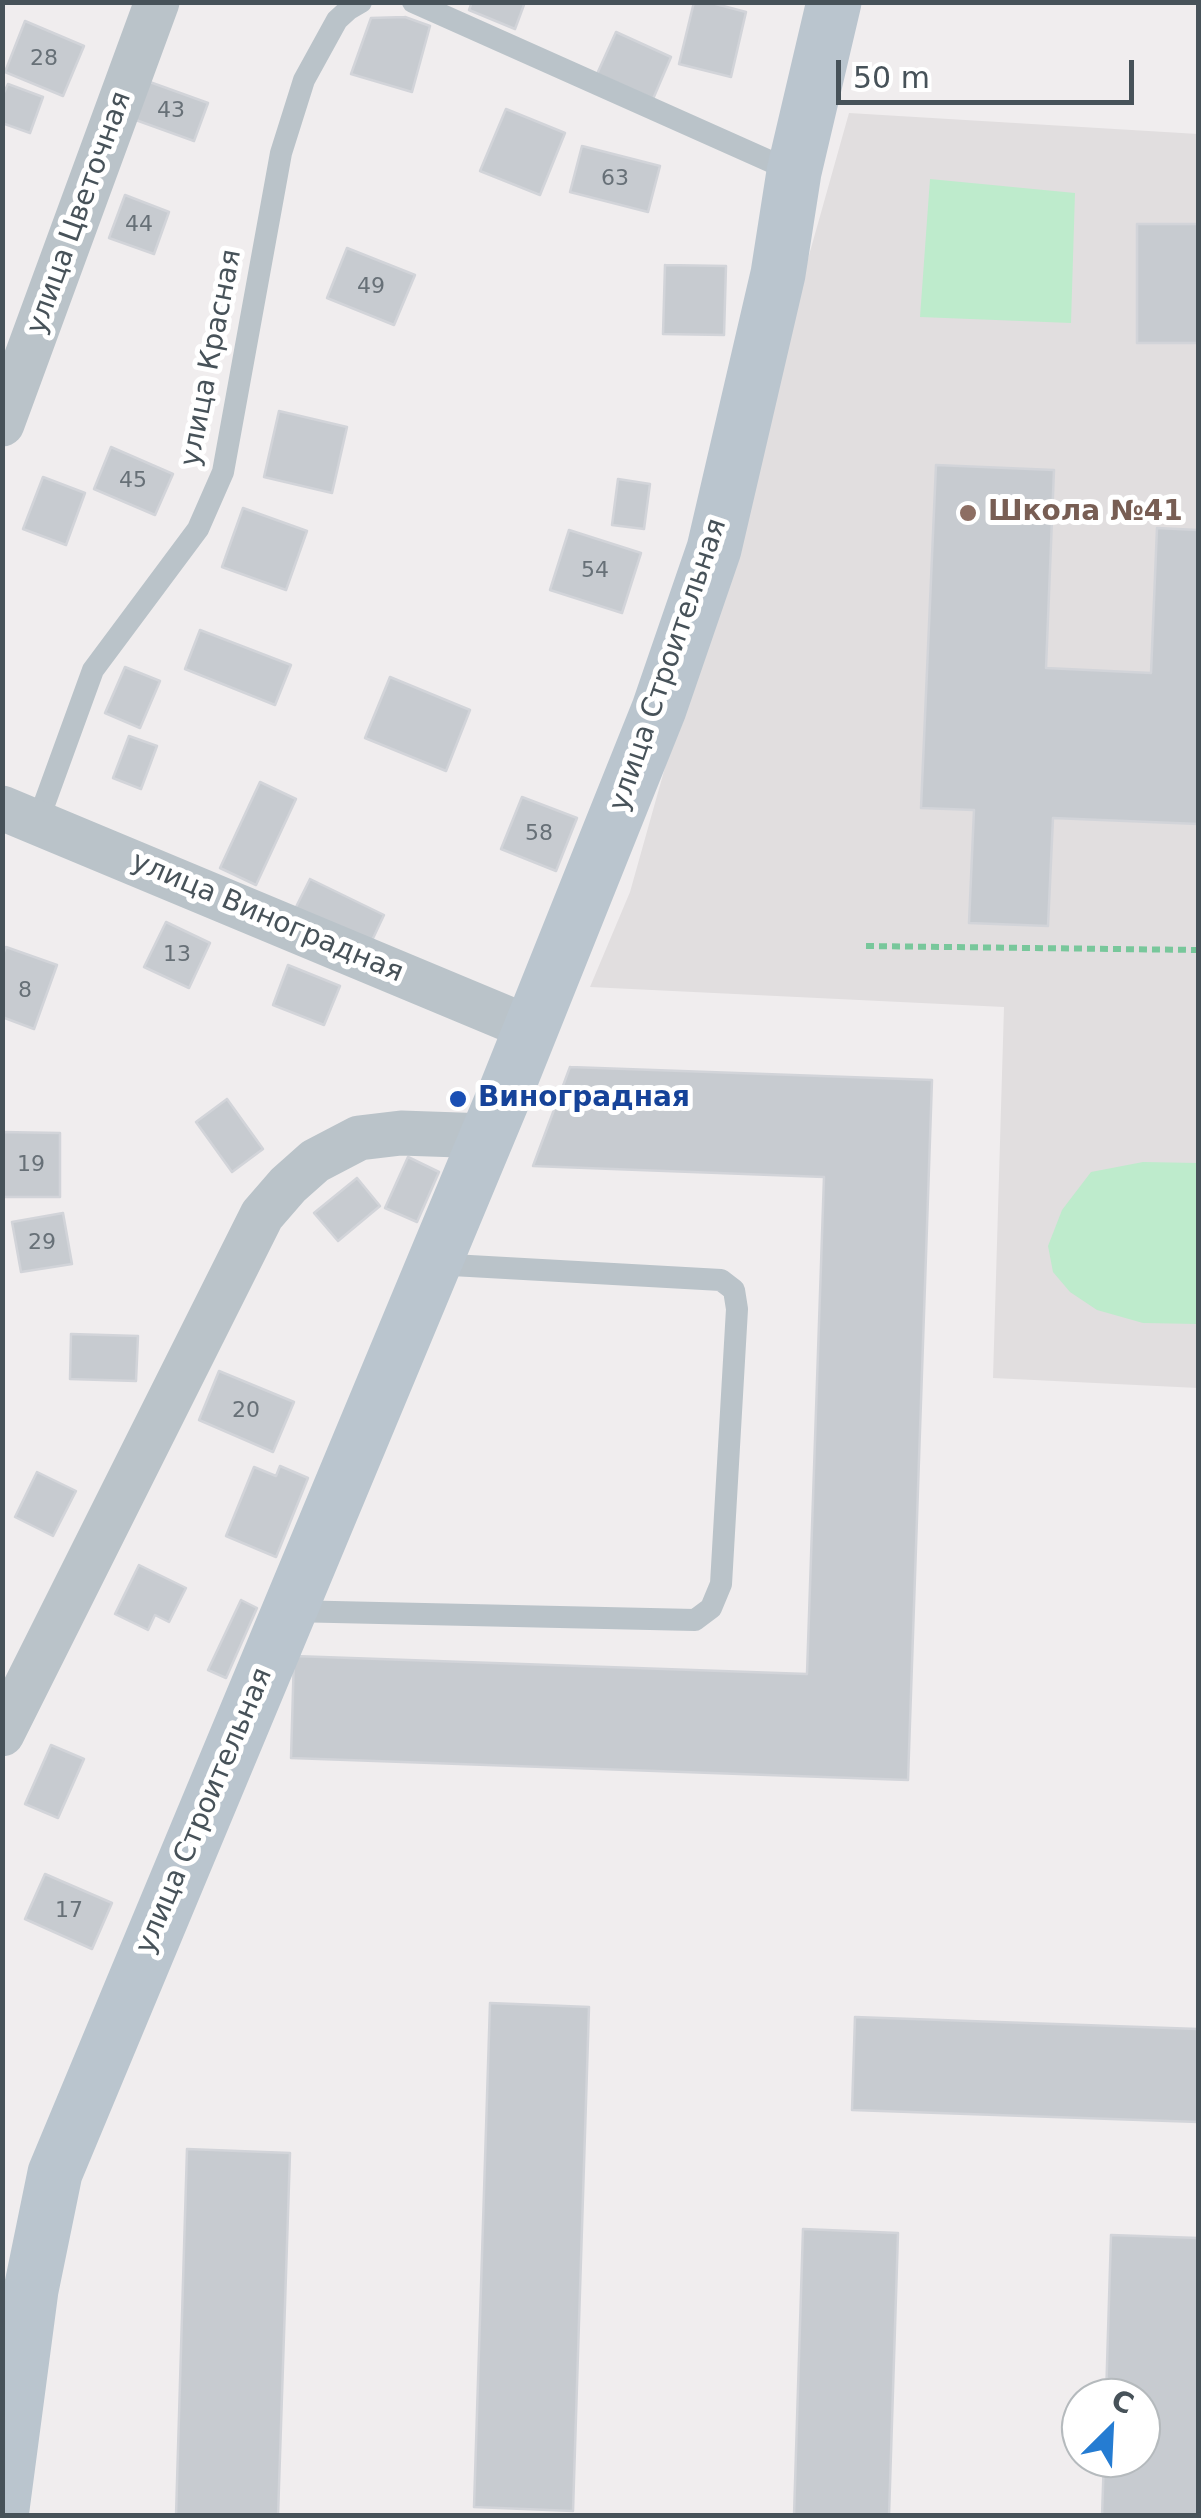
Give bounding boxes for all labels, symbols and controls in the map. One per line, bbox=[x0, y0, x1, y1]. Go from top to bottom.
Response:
scale bar bbox=[841, 40, 1138, 102]
house number: 28 bbox=[30, 46, 58, 72]
text: 50 m bbox=[853, 60, 930, 95]
street label: улица Цветочная bbox=[21, 87, 139, 339]
house number: 43 bbox=[157, 98, 185, 124]
house number: 63 bbox=[601, 166, 629, 192]
house number: 44 bbox=[125, 212, 153, 238]
street label: улица Красная bbox=[174, 247, 250, 469]
house number: 49 bbox=[357, 274, 385, 300]
house number: 45 bbox=[119, 468, 147, 494]
place label: Школа №41 bbox=[988, 496, 1183, 530]
marker: Школа №41 bbox=[957, 502, 979, 524]
street label: улица Строительная bbox=[603, 514, 735, 816]
house number: 54 bbox=[581, 558, 609, 584]
house number: 58 bbox=[525, 821, 553, 847]
street label: улица Виноградная bbox=[126, 846, 408, 990]
house number: 13 bbox=[163, 942, 191, 968]
house number: 8 bbox=[18, 978, 32, 1004]
place label: Виноградная bbox=[478, 1082, 690, 1116]
marker: Виноградная bbox=[447, 1088, 469, 1110]
house number: 19 bbox=[17, 1152, 45, 1178]
house number: 29 bbox=[28, 1230, 56, 1256]
house number: 20 bbox=[232, 1398, 260, 1424]
street label: улица Строительная bbox=[130, 1663, 280, 1959]
house number: 17 bbox=[55, 1898, 83, 1924]
north arrow bbox=[1061, 2378, 1161, 2478]
text: С bbox=[1106, 2383, 1139, 2421]

